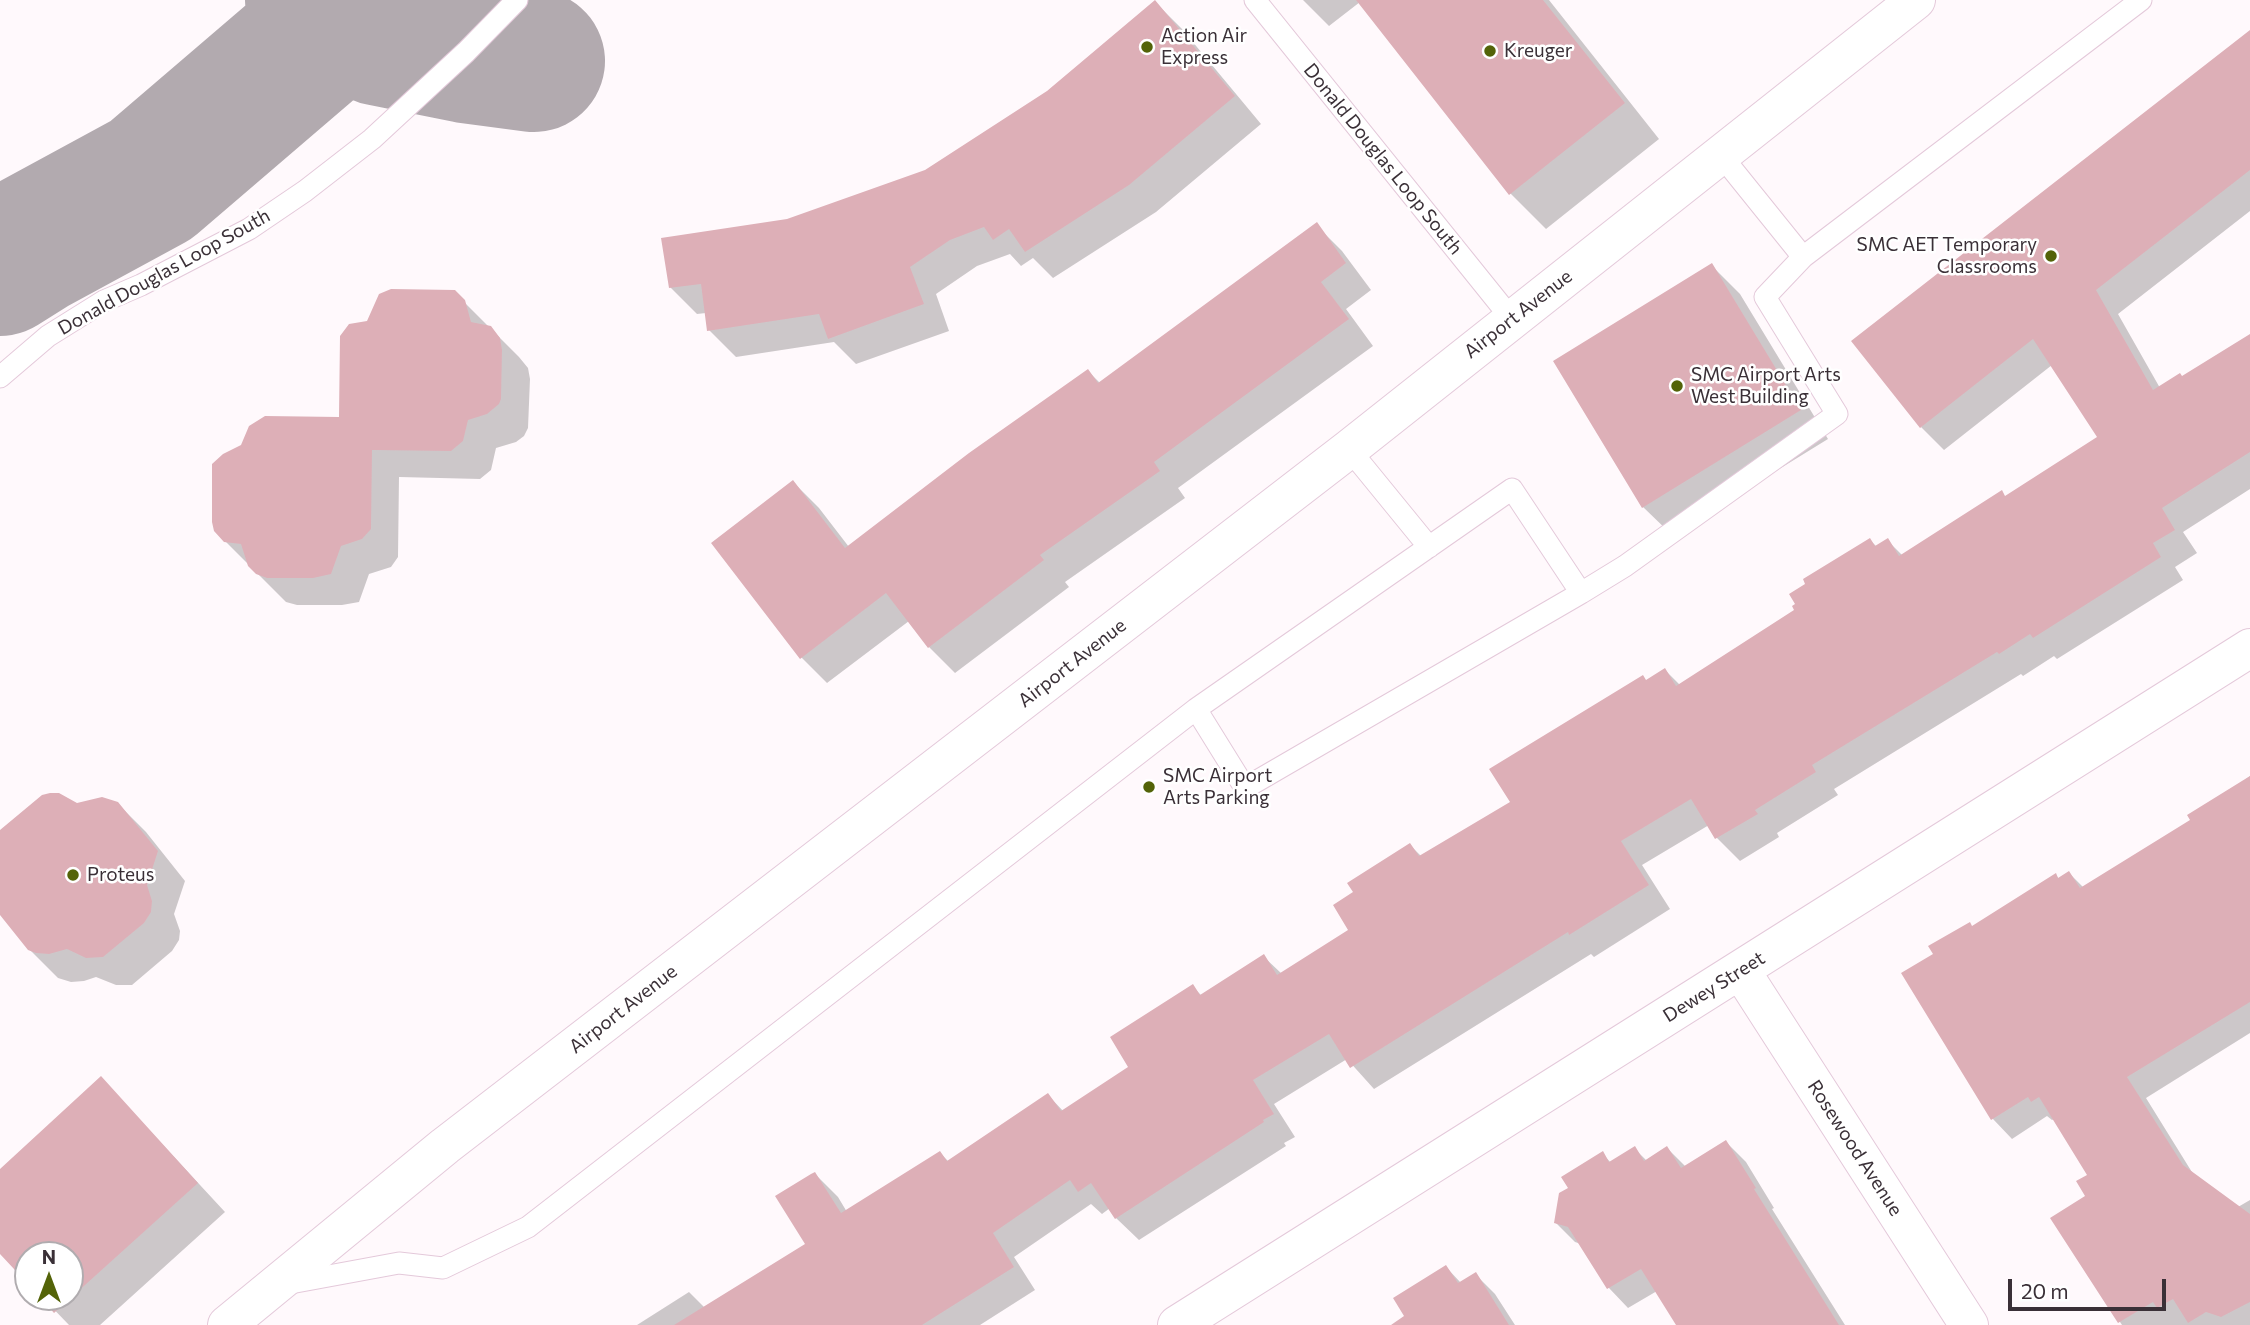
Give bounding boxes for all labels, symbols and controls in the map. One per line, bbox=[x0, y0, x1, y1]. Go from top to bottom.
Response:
place label: Action Air Express bbox=[1161, 25, 1247, 69]
marker: Action Air Express bbox=[1139, 39, 1155, 55]
place label: Kreuger bbox=[1504, 40, 1572, 62]
marker: Kreuger bbox=[1482, 43, 1498, 59]
street label: Donald Douglas Loop South bbox=[1299, 59, 1467, 259]
street label: Donald Douglas Loop South bbox=[54, 204, 274, 340]
place label: SMC AET Temporary Classrooms bbox=[1856, 234, 2037, 278]
marker: SMC AET Temporary Classrooms bbox=[2043, 248, 2059, 264]
street label: Airport Avenue bbox=[1460, 265, 1576, 363]
place label: SMC Airport Arts West Building bbox=[1691, 364, 1841, 408]
marker: SMC Airport Arts West Building bbox=[1669, 378, 1685, 394]
street label: Airport Avenue bbox=[1014, 614, 1130, 712]
place label: SMC Airport Arts Parking bbox=[1163, 765, 1272, 809]
marker: SMC Airport Arts Parking bbox=[1141, 779, 1157, 795]
place label: Proteus bbox=[87, 864, 154, 886]
marker: Proteus bbox=[65, 867, 81, 883]
street label: Dewey Street bbox=[1659, 947, 1769, 1027]
street label: Airport Avenue bbox=[565, 960, 681, 1058]
street label: Rosewood Avenue bbox=[1803, 1076, 1907, 1220]
north arrow bbox=[14, 1241, 84, 1311]
text: N bbox=[42, 1245, 56, 1268]
scale bar bbox=[2012, 1266, 2170, 1310]
text: 20 m bbox=[2021, 1278, 2069, 1303]

